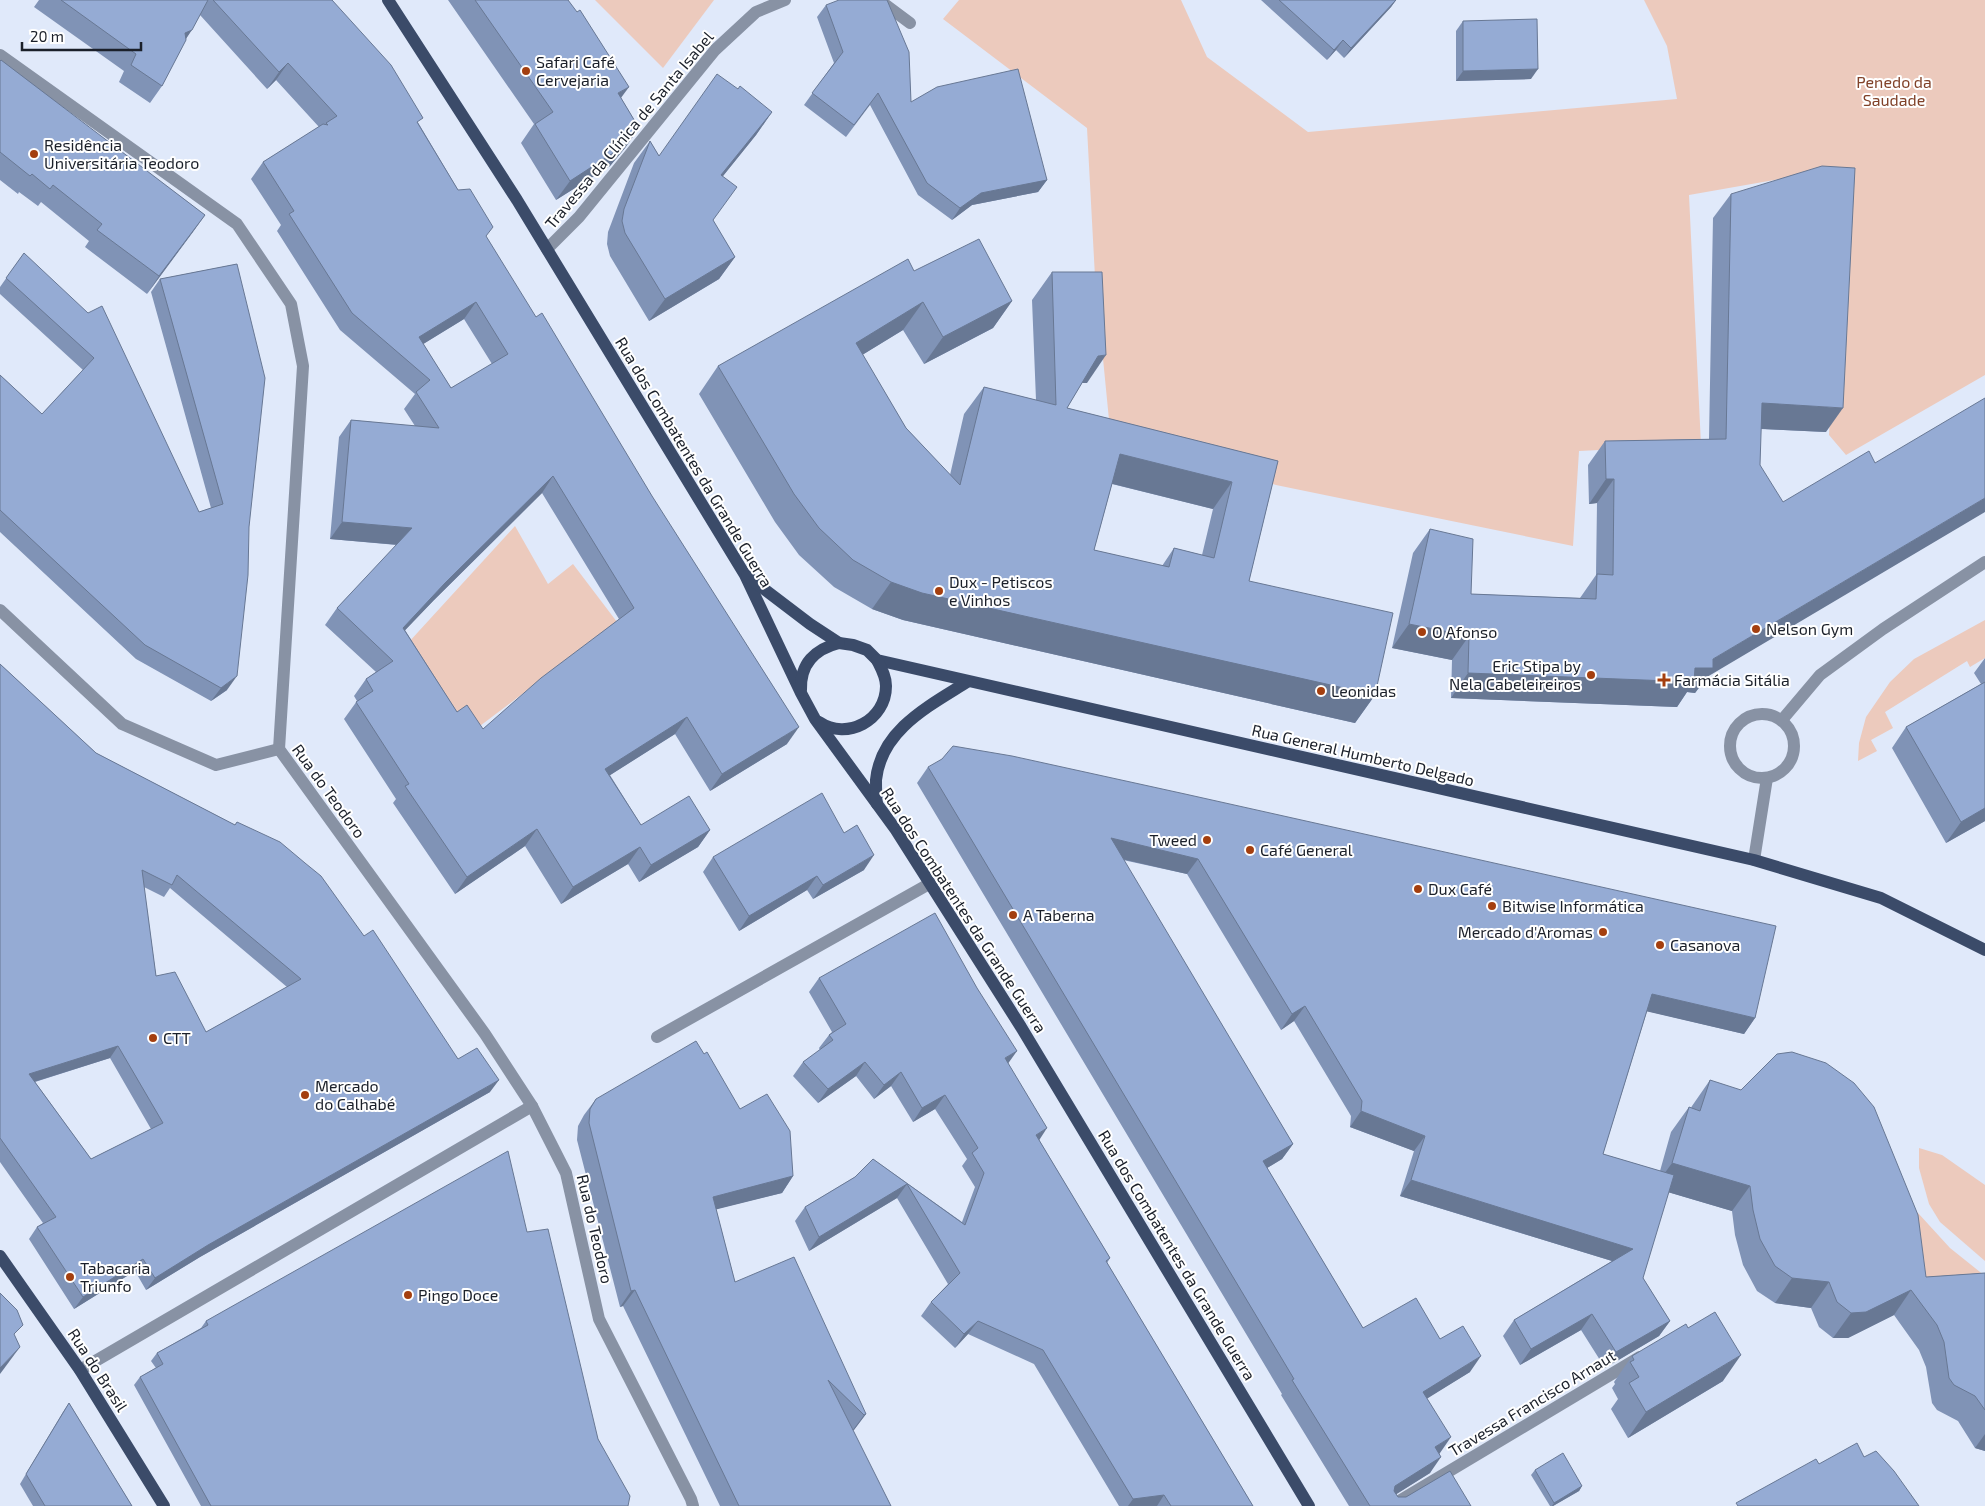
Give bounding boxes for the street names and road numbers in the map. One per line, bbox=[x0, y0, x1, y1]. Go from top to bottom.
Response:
street label: Travessa da Clínica de Santa Isabel bbox=[540, 27, 717, 232]
street label: Rua dos Combatentes da Grande Guerra bbox=[612, 333, 777, 590]
street label: Rua General Humberto Delgado bbox=[1250, 720, 1476, 789]
street label: Rua do Teodoro bbox=[289, 740, 370, 841]
street label: Rua dos Combatentes da Grande Guerra bbox=[878, 784, 1051, 1036]
street label: Rua dos Combatentes da Grande Guerra bbox=[1095, 1126, 1260, 1383]
street label: Rua do Teodoro bbox=[574, 1172, 617, 1285]
street label: Rua do Brasil bbox=[65, 1325, 132, 1415]
street label: Travessa Francisco Arnaut bbox=[1445, 1345, 1618, 1460]

